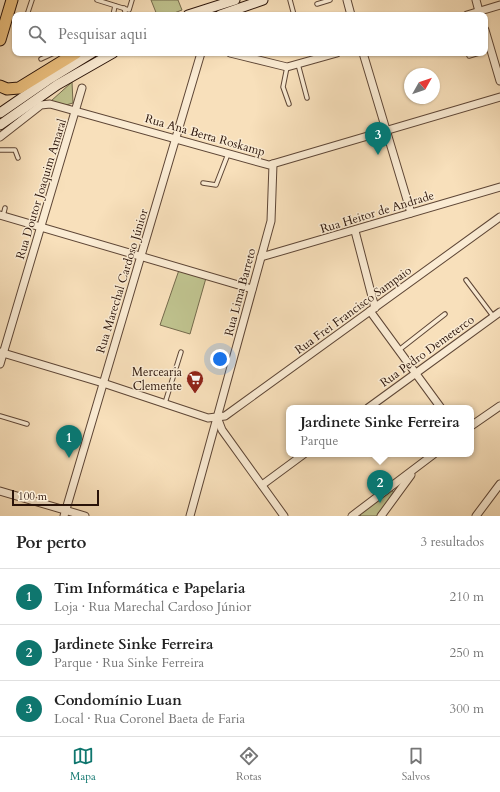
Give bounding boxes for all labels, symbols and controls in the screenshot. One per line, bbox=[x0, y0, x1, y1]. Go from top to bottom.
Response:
search box bbox=[12, 12, 488, 56]
icon: search bbox=[26, 23, 48, 45]
text: Pesquisar aqui bbox=[58, 24, 147, 44]
north arrow bbox=[404, 68, 440, 104]
street label: Rua Ana Berta Roskamp bbox=[143, 110, 267, 160]
street label: Rua Doutor Joaquim Amaral bbox=[12, 117, 70, 261]
pin: 3 bbox=[365, 122, 391, 155]
street label: Rua Heitor de Andrade bbox=[318, 187, 436, 237]
street label: Rua Marechal Cardoso Júnior bbox=[92, 206, 152, 355]
street label: Rua Lima Barreto bbox=[221, 246, 260, 338]
street label: Rua Frei Francisco Sampaio bbox=[291, 262, 415, 358]
street label: Rua Pedro Demeterco bbox=[377, 311, 478, 391]
your location bbox=[210, 349, 230, 369]
place label: Mercearia Clemente bbox=[132, 364, 183, 394]
supermarket icon: Mercearia Clemente bbox=[185, 369, 205, 394]
popup bbox=[286, 405, 474, 457]
text: Jardinete Sinke Ferreira bbox=[300, 412, 460, 432]
pin: 1 bbox=[56, 425, 82, 458]
text: Parque bbox=[300, 432, 338, 450]
pin: 2 bbox=[367, 470, 393, 503]
scale bar bbox=[12, 488, 99, 507]
text: 100 m bbox=[18, 489, 47, 504]
text: Por perto bbox=[16, 531, 86, 554]
text: 3 resultados bbox=[420, 533, 484, 551]
text: Tim Informática e Papelaria bbox=[54, 578, 245, 598]
text: 1 bbox=[26, 588, 32, 606]
text: 210 m bbox=[450, 588, 484, 606]
text: Loja · Rua Marechal Cardoso Júnior bbox=[54, 598, 251, 616]
text: Jardinete Sinke Ferreira bbox=[54, 634, 213, 654]
text: 2 bbox=[26, 644, 32, 662]
text: 250 m bbox=[450, 644, 484, 662]
text: Parque · Rua Sinke Ferreira bbox=[54, 654, 204, 672]
text: Condomínio Luan bbox=[54, 690, 182, 710]
text: 3 bbox=[26, 700, 32, 718]
text: 300 m bbox=[450, 700, 484, 718]
text: Local · Rua Coronel Baeta de Faria bbox=[54, 710, 245, 728]
tab: Mapa bbox=[70, 745, 96, 784]
tab: Rotas bbox=[236, 745, 261, 784]
tab: Salvos bbox=[402, 745, 430, 784]

